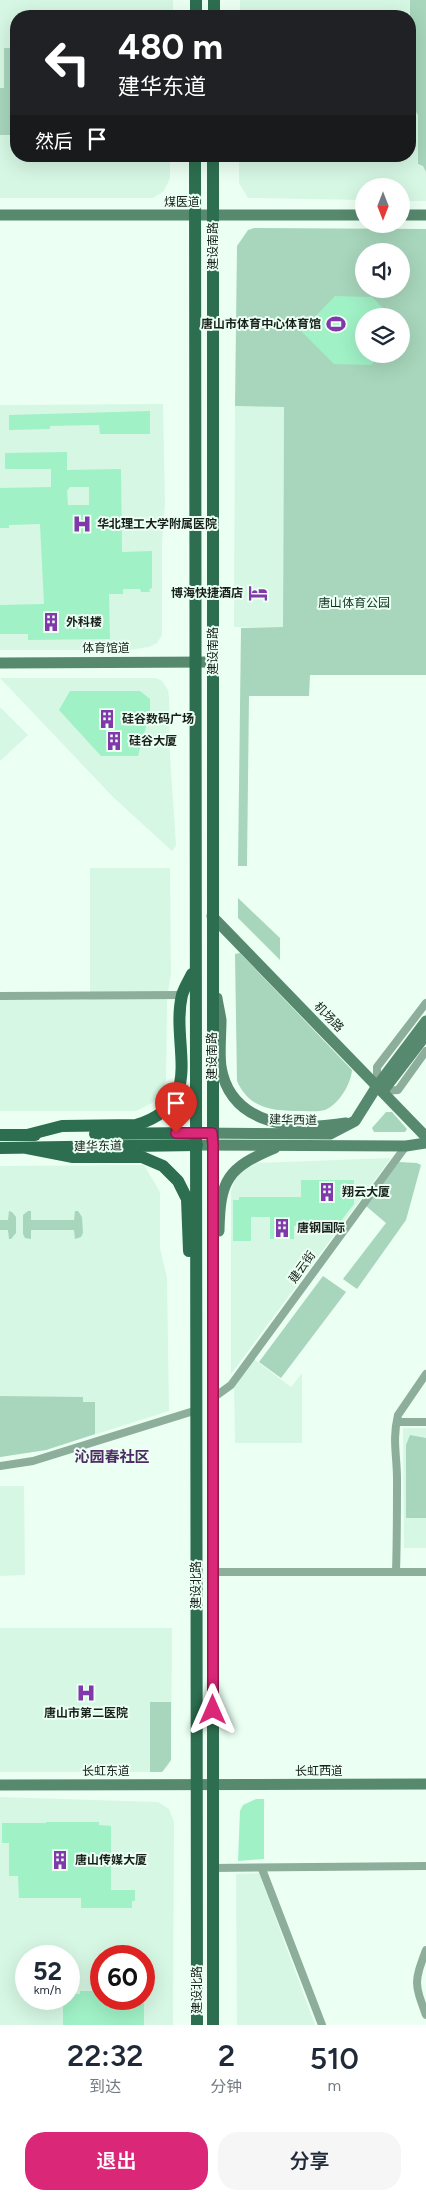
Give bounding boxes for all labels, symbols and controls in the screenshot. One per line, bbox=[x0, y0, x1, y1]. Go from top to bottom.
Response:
text: 480 m bbox=[118, 26, 223, 68]
icon: left bbox=[35, 30, 100, 95]
text: 建华东道 bbox=[118, 73, 206, 100]
icon: arrive bbox=[83, 125, 111, 153]
text: 然后 bbox=[35, 130, 73, 153]
north arrow bbox=[355, 178, 410, 232]
map controls bbox=[355, 178, 410, 363]
street label: 煤医道 bbox=[164, 195, 200, 209]
street label: 建设南路 bbox=[206, 222, 220, 270]
button: sound bbox=[355, 243, 410, 298]
button: layers bbox=[355, 308, 410, 363]
sports icon: 唐山市体育中心体育馆 bbox=[325, 313, 347, 335]
place label: 唐山市体育中心体育馆 bbox=[201, 317, 321, 331]
hospital icon: 华北理工大学附属医院 bbox=[71, 513, 93, 535]
place label: 华北理工大学附属医院 bbox=[97, 517, 217, 531]
hotel icon: 博海快捷酒店 bbox=[247, 582, 269, 604]
place label: 博海快捷酒店 bbox=[171, 586, 243, 600]
park label: 唐山体育公园 bbox=[318, 596, 390, 610]
building icon: 外科楼 bbox=[40, 611, 62, 633]
place label: 外科楼 bbox=[66, 615, 102, 629]
street label: 建设南路 bbox=[206, 627, 220, 675]
street label: 体育馆道 bbox=[82, 641, 130, 655]
building icon: 硅谷数码广场 bbox=[96, 708, 118, 730]
place label: 硅谷数码广场 bbox=[122, 712, 194, 726]
building icon: 硅谷大厦 bbox=[103, 730, 125, 752]
place label: 硅谷大厦 bbox=[129, 734, 177, 748]
street label: 机场路 bbox=[311, 999, 347, 1035]
street label: 建设南路 bbox=[205, 1032, 219, 1080]
pin bbox=[155, 1082, 197, 1133]
icon: arrive bbox=[162, 1089, 190, 1117]
street label: 建华西道 bbox=[269, 1113, 317, 1127]
street label: 建华东道 bbox=[74, 1139, 122, 1153]
building icon: 翔云大厦 bbox=[316, 1181, 338, 1203]
place label: 翔云大厦 bbox=[342, 1185, 390, 1199]
building icon: 唐钢国际 bbox=[271, 1217, 293, 1239]
place label: 唐钢国际 bbox=[297, 1221, 345, 1235]
street label: 建云街 bbox=[286, 1248, 318, 1286]
district label: 沁园春社区 bbox=[74, 1448, 150, 1466]
street label: 建设北路 bbox=[189, 1561, 203, 1609]
hospital icon: 唐山市第二医院 bbox=[75, 1682, 97, 1704]
position arrow bbox=[186, 1683, 238, 1735]
place label: 唐山市第二医院 bbox=[44, 1706, 128, 1720]
street label: 长虹东道 bbox=[82, 1764, 130, 1778]
street label: 长虹西道 bbox=[295, 1764, 343, 1778]
building icon: 唐山传媒大厦 bbox=[49, 1849, 71, 1871]
place label: 唐山传媒大厦 bbox=[75, 1853, 147, 1867]
speed limit sign: 60 bbox=[90, 1945, 155, 2010]
text: 52 bbox=[33, 1956, 62, 1986]
street label: 建设北路 bbox=[190, 1966, 204, 2014]
text: km/h bbox=[34, 1983, 61, 1997]
text: 22:32 bbox=[67, 2037, 143, 2074]
text: 2 bbox=[218, 2037, 235, 2074]
text: 510 bbox=[310, 2040, 359, 2077]
text: m bbox=[327, 2076, 341, 2095]
text: 到达 bbox=[89, 2077, 121, 2096]
text: 分钟 bbox=[211, 2077, 243, 2096]
button: 退出 bbox=[25, 2132, 208, 2190]
button: 分享 bbox=[218, 2132, 401, 2190]

